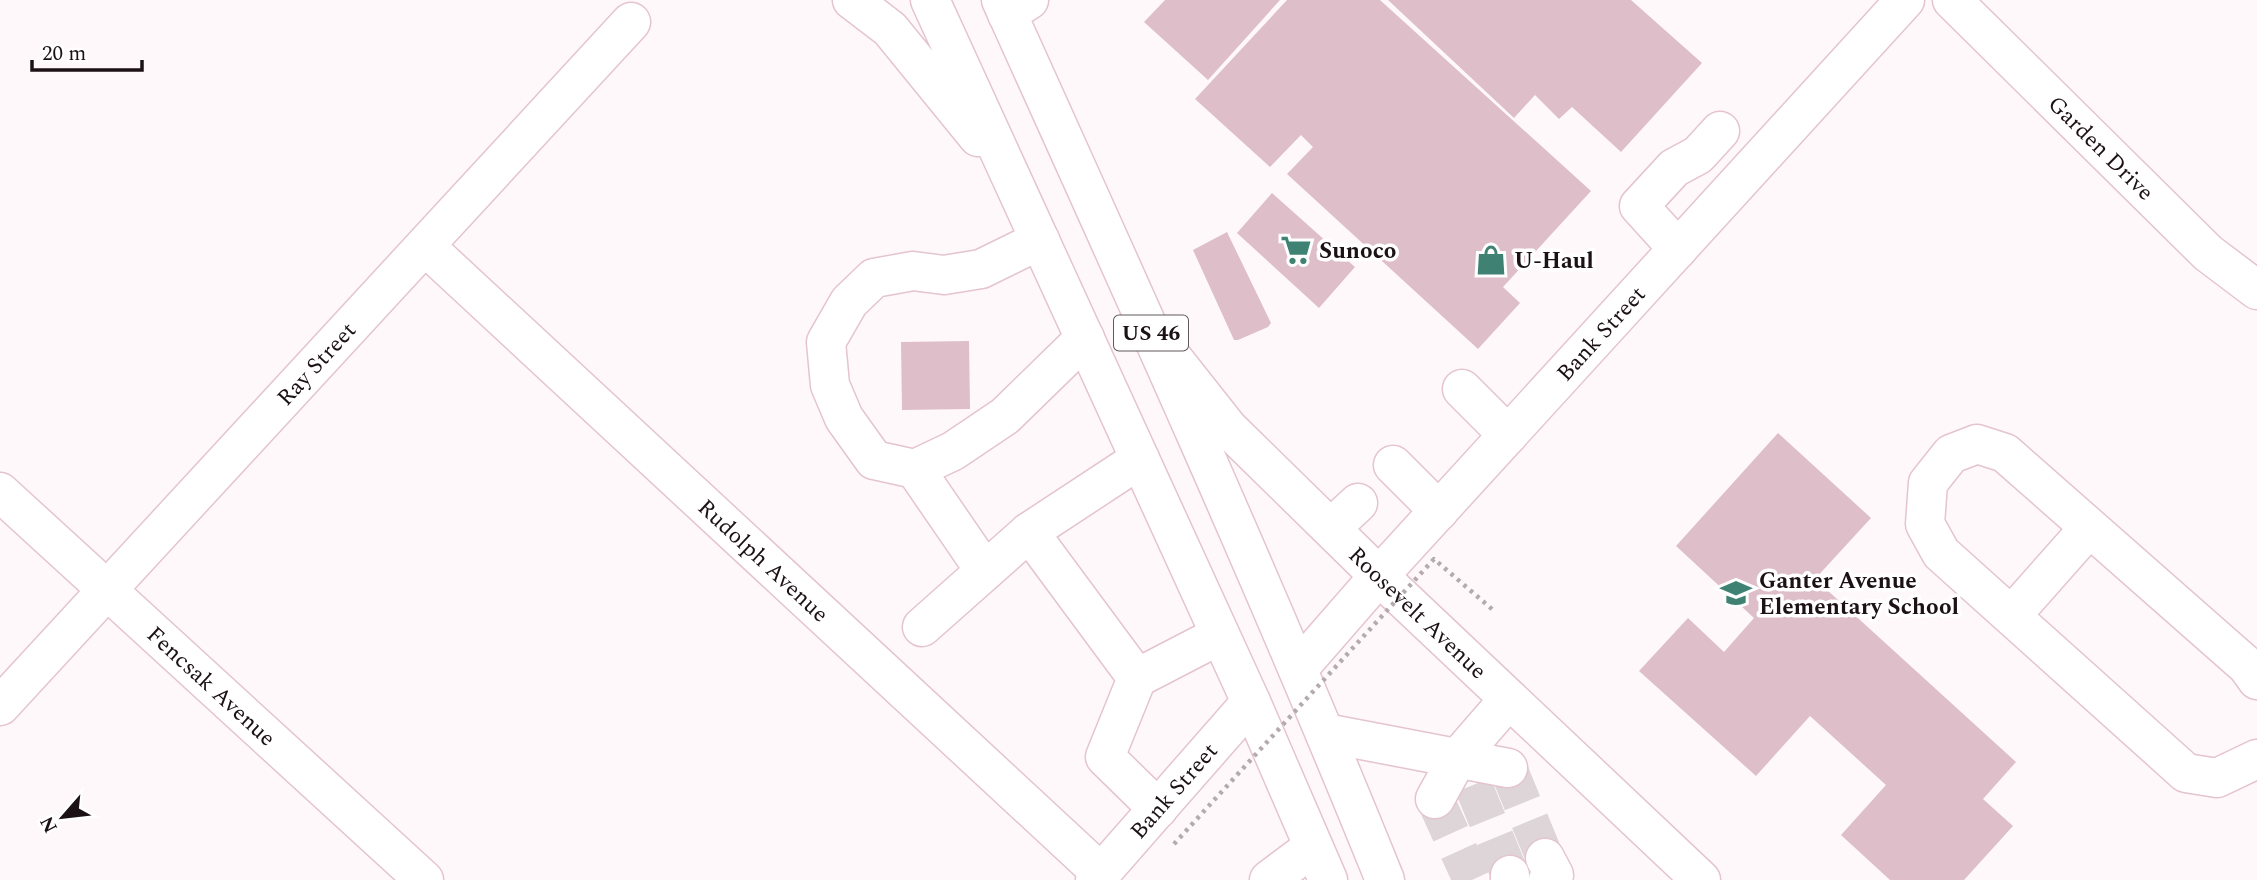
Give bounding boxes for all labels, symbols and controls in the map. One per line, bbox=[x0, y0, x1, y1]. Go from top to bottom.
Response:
scale bar bbox=[32, 28, 142, 72]
text: 20 m bbox=[42, 38, 86, 70]
street label: Garden Drive bbox=[2039, 88, 2162, 209]
supermarket icon: Sunoco bbox=[1279, 233, 1313, 267]
place label: Sunoco bbox=[1319, 234, 1396, 269]
shop icon: U-Haul bbox=[1474, 243, 1508, 277]
place label: U-Haul bbox=[1514, 244, 1594, 279]
street label: Bank Street bbox=[1549, 279, 1655, 390]
street label: Ray Street bbox=[269, 314, 365, 415]
road number: US 46 bbox=[1114, 316, 1188, 350]
street label: Rudolph Avenue bbox=[689, 491, 836, 631]
street label: Roosevelt Avenue bbox=[1339, 539, 1494, 688]
place label: Ganter Avenue Elementary School bbox=[1759, 564, 1959, 625]
school or university icon: Ganter Avenue Elementary School bbox=[1719, 576, 1753, 610]
street label: Fencsak Avenue bbox=[138, 618, 283, 755]
street label: Bank Street bbox=[1122, 735, 1227, 848]
north arrow bbox=[28, 782, 98, 852]
text: N bbox=[33, 811, 66, 838]

